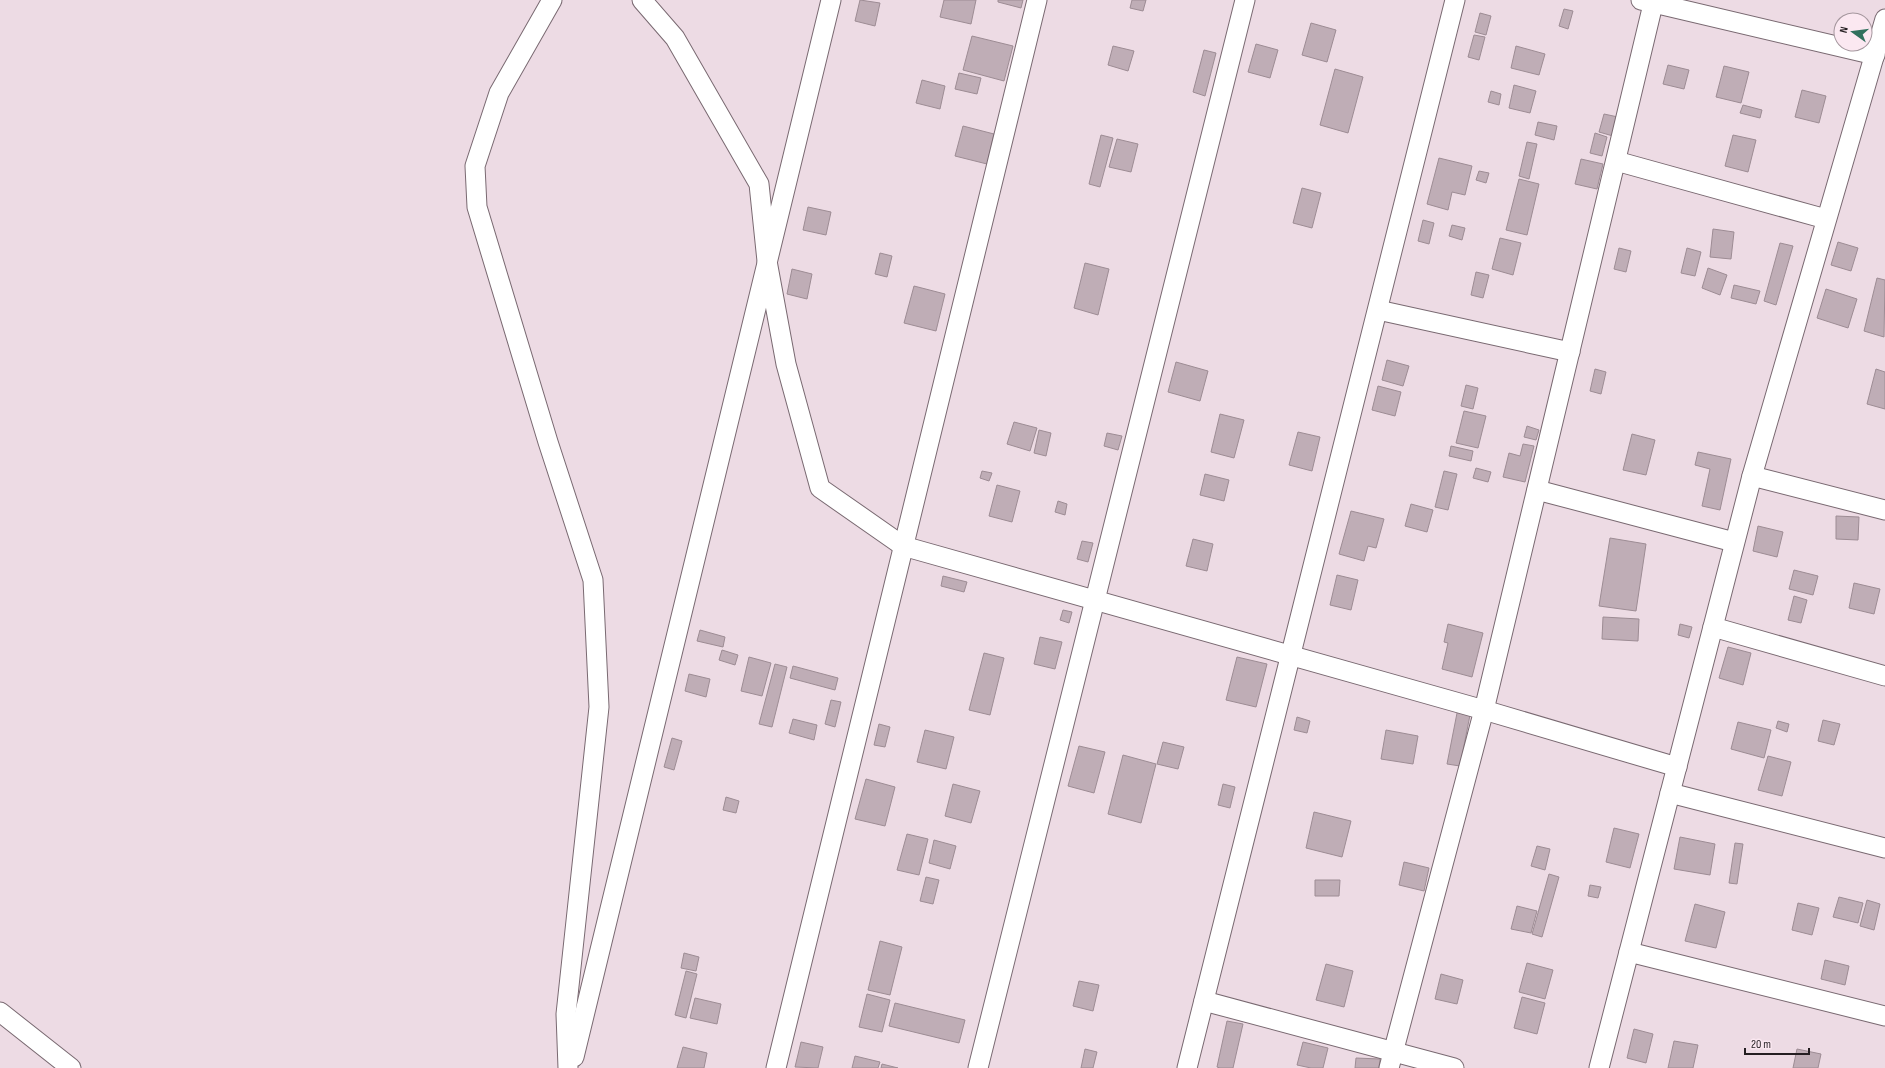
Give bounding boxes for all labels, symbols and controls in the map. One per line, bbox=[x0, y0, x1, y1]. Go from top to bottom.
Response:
north arrow bbox=[1833, 12, 1873, 52]
text: N bbox=[1837, 25, 1851, 34]
scale bar bbox=[1745, 1030, 1809, 1056]
text: 20 m bbox=[1751, 1037, 1771, 1052]

